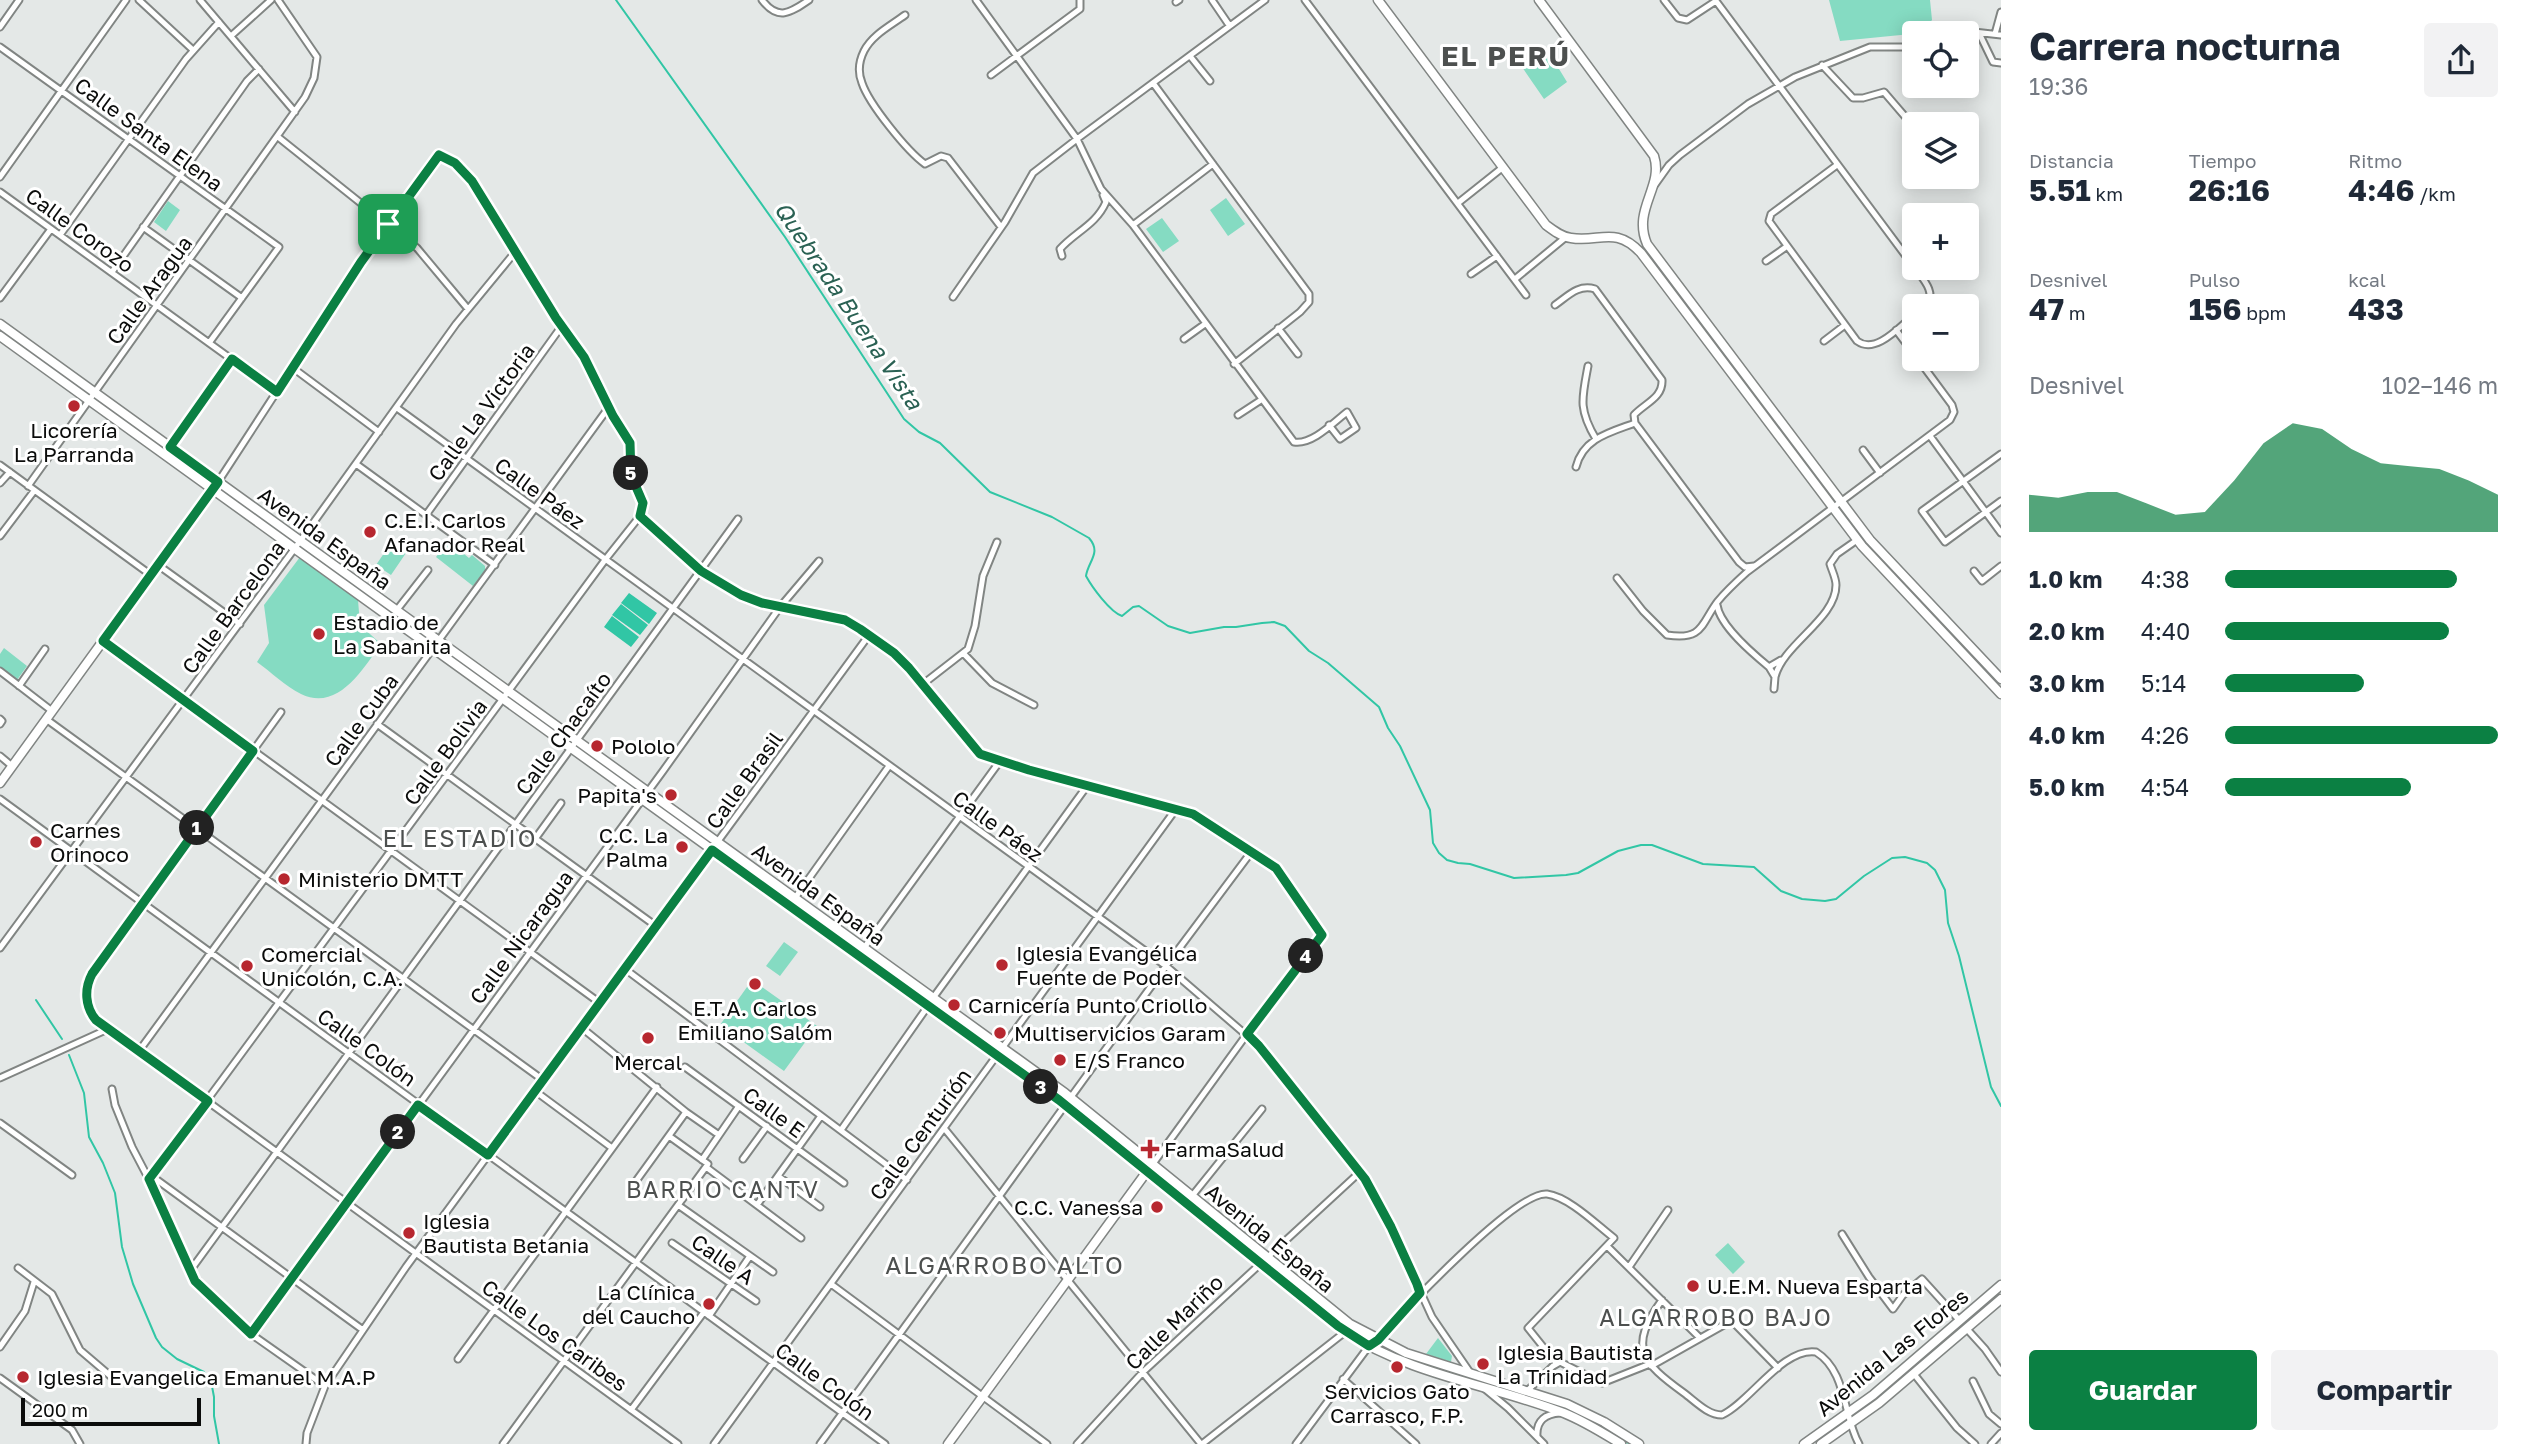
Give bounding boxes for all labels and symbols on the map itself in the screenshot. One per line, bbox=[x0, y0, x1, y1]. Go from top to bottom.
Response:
district label: EL PERÚ bbox=[1441, 39, 1571, 72]
street label: Calle Santa Elena bbox=[70, 72, 228, 196]
street label: Calle Corozo bbox=[21, 182, 139, 278]
pin bbox=[358, 194, 418, 254]
water label: Quebrada Buena Vista bbox=[769, 196, 930, 415]
street label: Calle Aragua bbox=[101, 230, 197, 350]
street label: Calle La Victoria bbox=[422, 338, 540, 486]
marker: Licorería La Parranda bbox=[66, 398, 82, 414]
place label: Licorería La Parranda bbox=[14, 417, 134, 467]
street label: Calle Páez bbox=[490, 452, 590, 534]
pin: 5 bbox=[614, 456, 648, 490]
street label: Avenida España bbox=[253, 481, 397, 595]
place label: C.E.I. Carlos Afanador Real bbox=[384, 507, 525, 557]
marker: C.E.I. Carlos Afanador Real bbox=[362, 524, 378, 540]
street label: Calle Barcelona bbox=[176, 535, 290, 679]
place label: Estadio de La Sabanita bbox=[333, 609, 451, 659]
marker: Estadio de La Sabanita bbox=[311, 626, 327, 642]
street label: Calle Chacaíto bbox=[510, 666, 616, 800]
street label: Calle Cuba bbox=[319, 668, 403, 772]
street label: Calle Bolivia bbox=[398, 694, 492, 810]
street label: Calle Brasil bbox=[700, 726, 788, 834]
place label: Pololo bbox=[611, 733, 675, 759]
marker: Pololo bbox=[589, 738, 605, 754]
place label: Papita's bbox=[577, 782, 657, 808]
street label: Calle Páez bbox=[948, 785, 1048, 867]
marker: Papita's bbox=[663, 787, 679, 803]
pin: 1 bbox=[180, 810, 214, 846]
place label: Carnes Orinoco bbox=[50, 817, 129, 867]
place label: C.C. La Palma bbox=[599, 822, 668, 872]
district label: EL ESTADIO bbox=[382, 823, 538, 852]
marker: Carnes Orinoco bbox=[28, 834, 44, 850]
street label: Avenida España bbox=[747, 837, 891, 951]
marker: C.C. La Palma bbox=[674, 839, 690, 855]
street label: Calle Nicaragua bbox=[464, 865, 578, 1009]
place label: Ministerio DMTT bbox=[298, 866, 463, 892]
marker: Ministerio DMTT bbox=[276, 871, 292, 887]
pin: 4 bbox=[1288, 939, 1324, 974]
place label: Iglesia Evangélica Fuente de Poder bbox=[1016, 940, 1197, 990]
place label: Comercial Unicolón, C.A. bbox=[261, 941, 403, 991]
marker: Iglesia Evangélica Fuente de Poder bbox=[994, 957, 1010, 973]
marker: Comercial Unicolón, C.A. bbox=[239, 958, 255, 974]
marker: E.T.A. Carlos Emiliano Salóm bbox=[747, 976, 763, 992]
place label: Carnicería Punto Criollo bbox=[968, 992, 1207, 1018]
place label: E.T.A. Carlos Emiliano Salóm bbox=[677, 995, 833, 1045]
marker: Carnicería Punto Criollo bbox=[946, 997, 962, 1013]
street label: Calle Colón bbox=[313, 1002, 421, 1092]
place label: Multiservicios Garam bbox=[1014, 1020, 1226, 1046]
marker: Multiservicios Garam bbox=[992, 1025, 1008, 1041]
marker: Mercal bbox=[640, 1030, 656, 1046]
place label: E/S Franco bbox=[1074, 1047, 1185, 1073]
place label: Mercal bbox=[614, 1049, 682, 1075]
marker: E/S Franco bbox=[1052, 1052, 1068, 1068]
street label: Calle Centurión bbox=[864, 1063, 976, 1205]
pin: 3 bbox=[1024, 1070, 1058, 1104]
street label: Calle E bbox=[738, 1081, 810, 1143]
pin: 2 bbox=[380, 1114, 416, 1150]
place label: FarmaSalud bbox=[1164, 1136, 1284, 1162]
marker: FarmaSalud bbox=[1142, 1141, 1158, 1157]
district label: BARRIO CANTV bbox=[626, 1175, 820, 1203]
street label: Avenida España bbox=[1200, 1178, 1340, 1298]
place label: C.C. Vanessa bbox=[1014, 1194, 1143, 1220]
marker: C.C. Vanessa bbox=[1149, 1199, 1165, 1215]
place label: Iglesia Bautista Betania bbox=[423, 1208, 589, 1258]
marker: Iglesia Bautista Betania bbox=[401, 1225, 417, 1241]
street label: Calle A bbox=[687, 1228, 759, 1290]
district label: ALGARROBO ALTO bbox=[885, 1250, 1125, 1279]
street label: Calle Mariño bbox=[1120, 1269, 1228, 1375]
street label: Calle Los Caribes bbox=[477, 1273, 633, 1397]
place label: U.E.M. Nueva Esparta bbox=[1707, 1273, 1923, 1299]
marker: U.E.M. Nueva Esparta bbox=[1685, 1278, 1701, 1294]
place label: La Clínica del Caucho bbox=[582, 1279, 695, 1329]
street label: Avenida Las Flores bbox=[1811, 1283, 1973, 1421]
marker: La Clínica del Caucho bbox=[701, 1296, 717, 1312]
district label: ALGARROBO BAJO bbox=[1599, 1303, 1833, 1331]
street label: Calle Colón bbox=[771, 1336, 879, 1426]
place label: Iglesia Bautista La Trinidad bbox=[1497, 1339, 1653, 1389]
marker: Iglesia Bautista La Trinidad bbox=[1475, 1356, 1491, 1372]
marker: Servicios Gato Carrasco, F.P. bbox=[1389, 1359, 1405, 1375]
place label: Iglesia Evangelica Emanuel M.A.P bbox=[37, 1364, 376, 1390]
marker: Iglesia Evangelica Emanuel M.A.P bbox=[15, 1369, 31, 1385]
place label: Servicios Gato Carrasco, F.P. bbox=[1324, 1378, 1470, 1428]
scale bar bbox=[21, 1395, 201, 1427]

